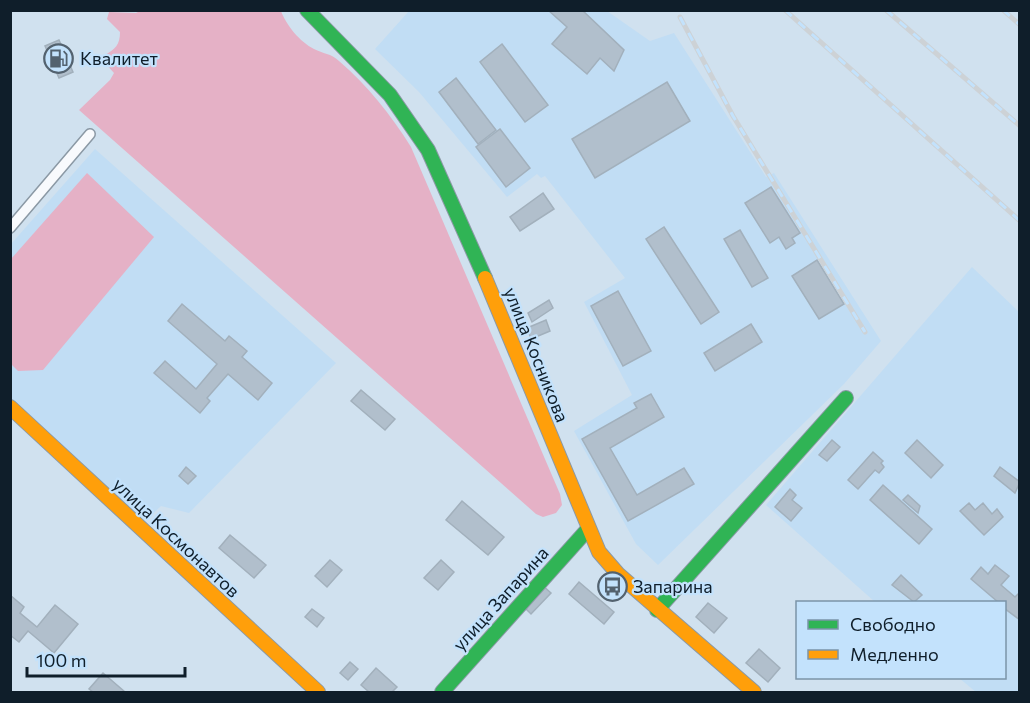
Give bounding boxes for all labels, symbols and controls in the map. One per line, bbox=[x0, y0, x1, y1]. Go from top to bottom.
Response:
fuel station icon: Квалитет bbox=[43, 43, 75, 75]
place label: Квалитет bbox=[80, 47, 159, 69]
street label: улица Косникова bbox=[500, 284, 574, 425]
street label: улица Космонавтов bbox=[109, 473, 245, 602]
street label: улица Запарина bbox=[448, 542, 553, 655]
bus stop icon: Запарина bbox=[596, 571, 628, 603]
place label: Запарина bbox=[633, 575, 713, 597]
legend bbox=[796, 601, 1006, 679]
text: Свободно bbox=[850, 613, 936, 635]
scale bar bbox=[27, 640, 184, 678]
text: Медленно bbox=[850, 643, 939, 665]
text: 100 m bbox=[36, 649, 86, 671]

